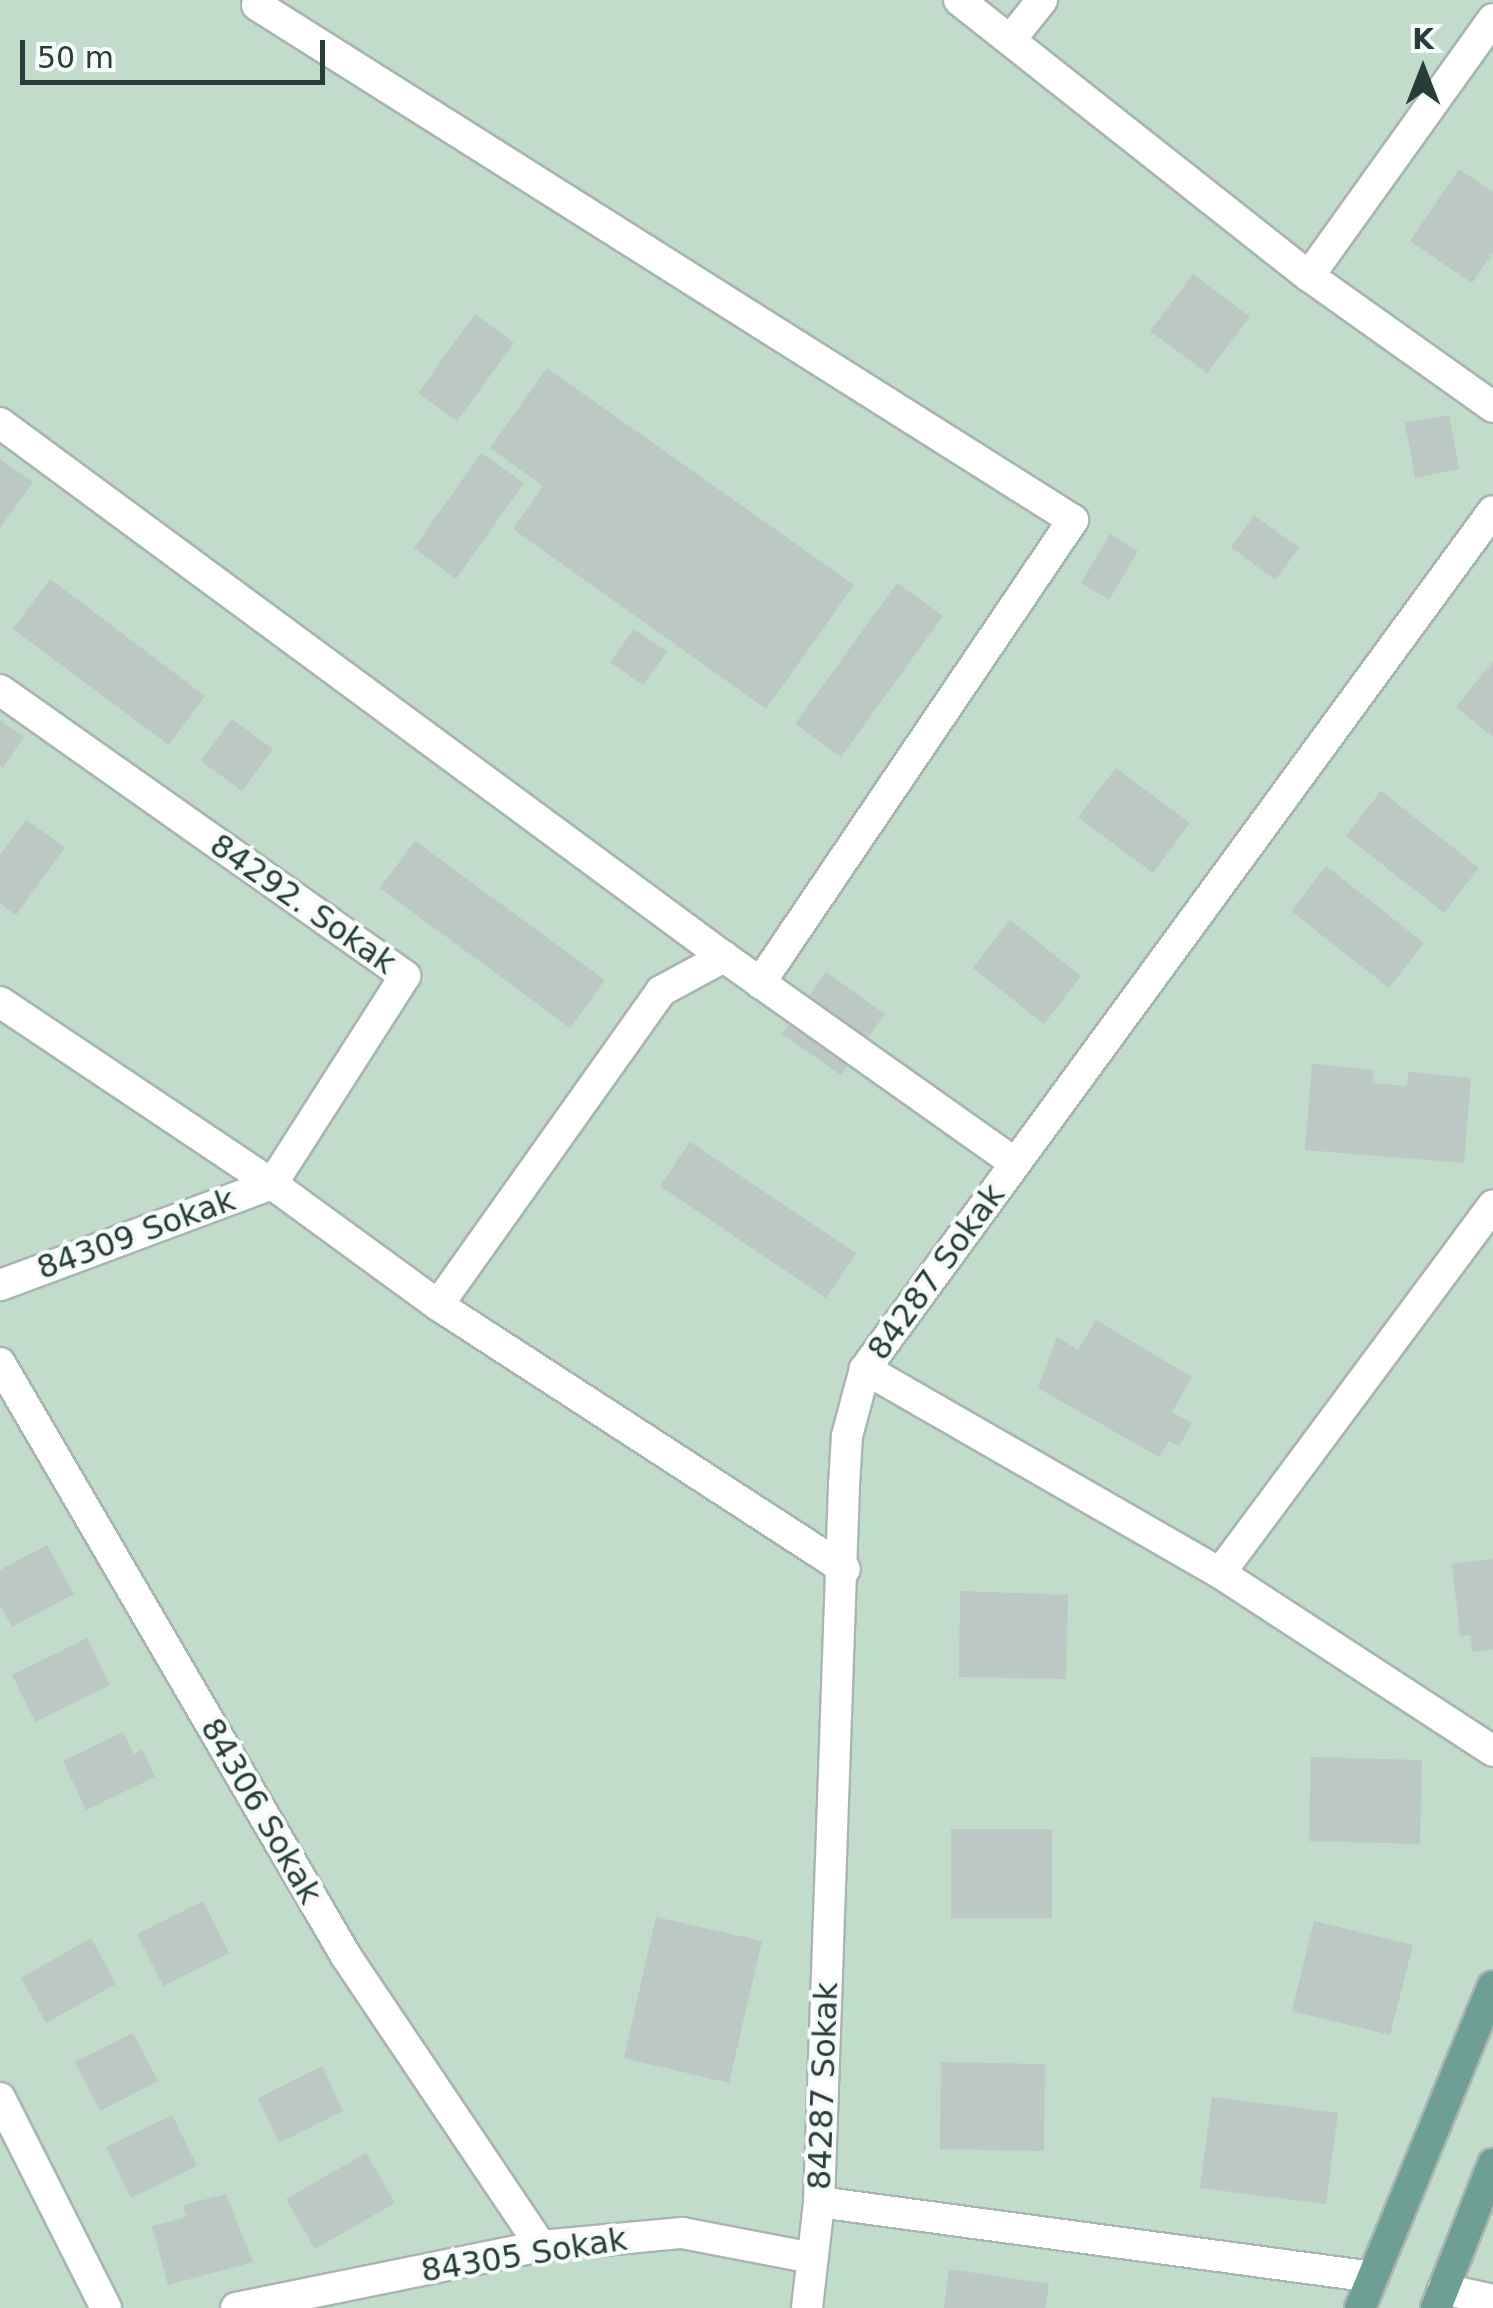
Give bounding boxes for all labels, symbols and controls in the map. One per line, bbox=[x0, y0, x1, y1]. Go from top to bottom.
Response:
scale bar bbox=[25, 20, 330, 82]
north arrow bbox=[1373, 20, 1473, 120]
text: K bbox=[1412, 23, 1434, 56]
text: 50 m bbox=[37, 40, 114, 75]
street label: 84292. Sokak bbox=[203, 826, 403, 982]
street label: 84287 Sokak bbox=[859, 1177, 1013, 1367]
street label: 84309 Sokak bbox=[32, 1180, 240, 1288]
street label: 84306 Sokak bbox=[192, 1711, 330, 1911]
street label: 84287 Sokak bbox=[800, 1981, 846, 2191]
street label: 84305 Sokak bbox=[418, 2220, 630, 2290]

